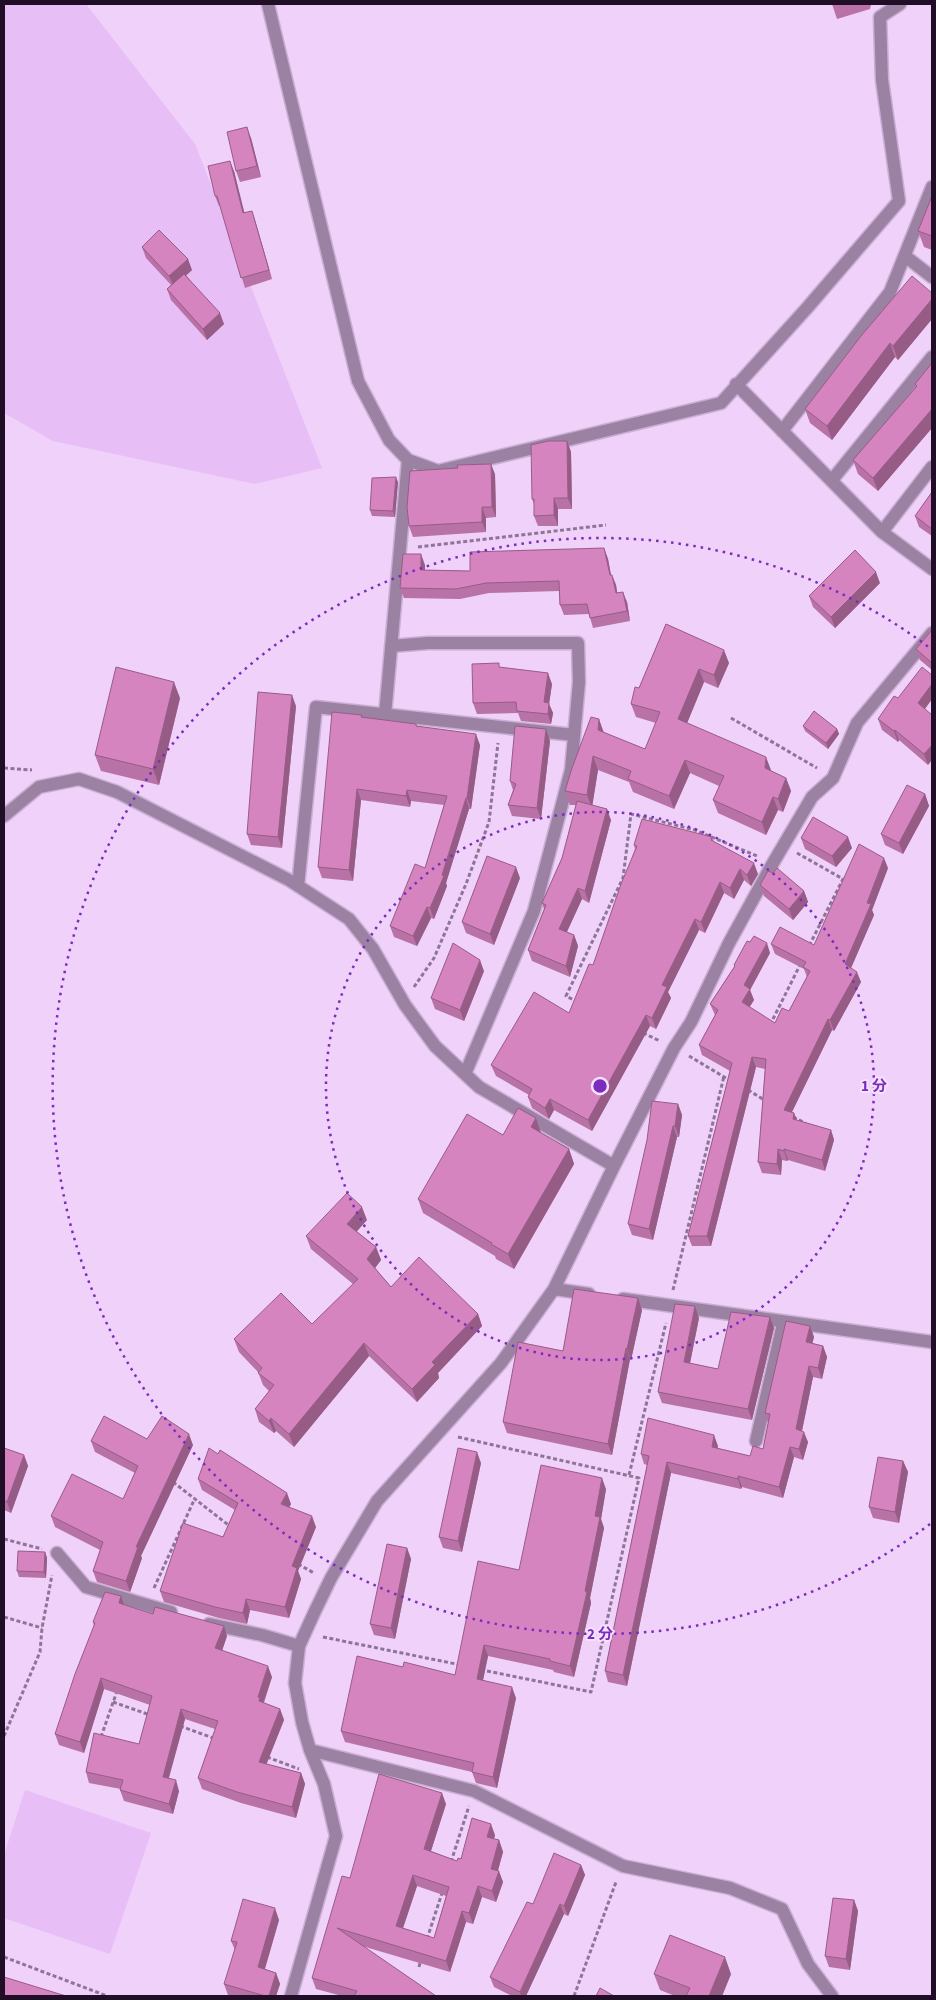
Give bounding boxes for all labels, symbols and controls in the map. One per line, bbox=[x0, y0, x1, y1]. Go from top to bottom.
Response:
text: 1 分 bbox=[861, 1076, 887, 1097]
centre of rings bbox=[591, 1077, 609, 1095]
text: 2 分 bbox=[587, 1624, 613, 1645]

